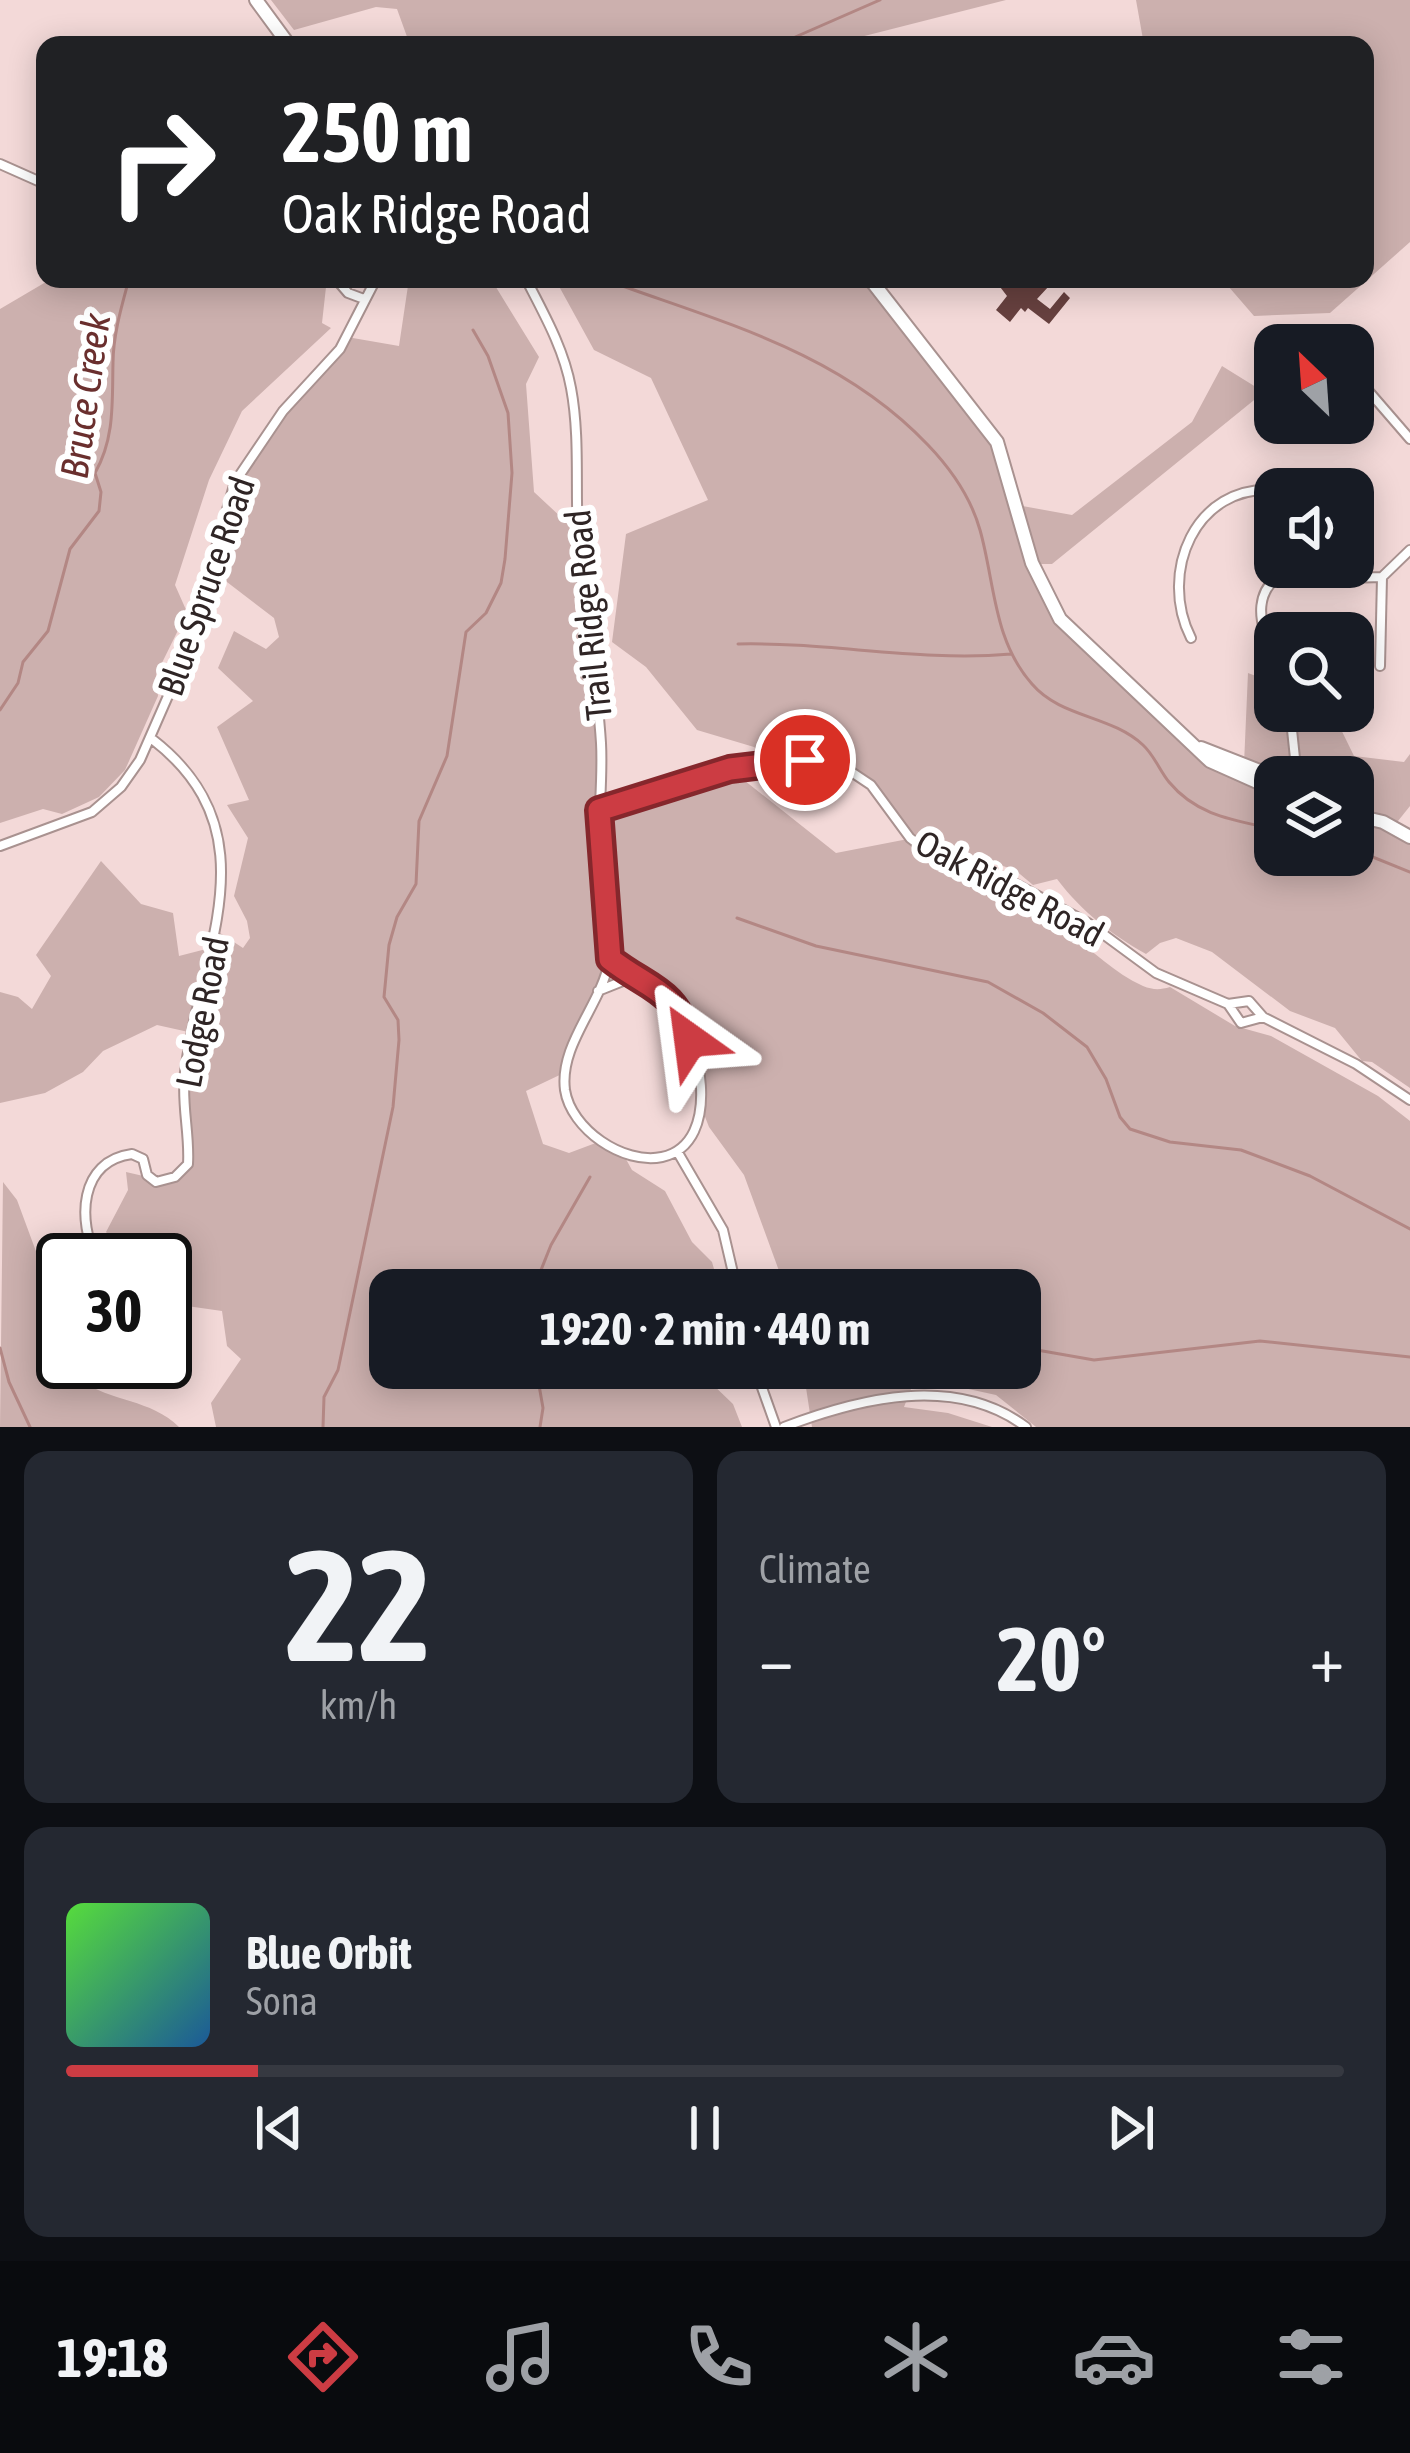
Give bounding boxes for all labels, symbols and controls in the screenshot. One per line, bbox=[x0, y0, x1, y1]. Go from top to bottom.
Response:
icon: right bbox=[84, 84, 240, 240]
text: 250 m bbox=[282, 84, 472, 180]
text: Oak Ridge Road bbox=[282, 183, 592, 244]
water label: Bruce Creek bbox=[52, 310, 118, 481]
north arrow bbox=[1254, 324, 1374, 444]
map controls bbox=[1254, 324, 1374, 876]
button: sound bbox=[1254, 468, 1374, 588]
street label: Blue Spruce Road bbox=[149, 471, 263, 701]
street label: Trail Ridge Road bbox=[556, 508, 620, 722]
button: search bbox=[1254, 612, 1374, 732]
pin bbox=[754, 709, 856, 811]
icon: arrive bbox=[772, 727, 838, 793]
button: layers bbox=[1254, 756, 1374, 876]
street label: Oak Ridge Road bbox=[909, 821, 1111, 955]
street label: Lodge Road bbox=[167, 933, 237, 1091]
position arrow bbox=[627, 977, 753, 1103]
speed limit sign: 30 bbox=[36, 1233, 192, 1389]
text: 19:20 · 2 min · 440 m bbox=[540, 1303, 870, 1355]
text: 22 bbox=[285, 1515, 432, 1694]
text: Climate bbox=[759, 1547, 871, 1591]
text: 20° bbox=[997, 1607, 1106, 1710]
text: − bbox=[759, 1620, 793, 1696]
text: + bbox=[1310, 1620, 1344, 1696]
text: km/h bbox=[320, 1683, 397, 1727]
text: Blue Orbit bbox=[246, 1927, 412, 1979]
text: Sona bbox=[246, 1979, 318, 2023]
icon: previous bbox=[246, 2095, 312, 2161]
icon: pause bbox=[672, 2095, 738, 2161]
icon: next bbox=[1098, 2095, 1164, 2161]
icon: directions bbox=[281, 2315, 365, 2399]
icon: music bbox=[479, 2315, 563, 2399]
icon: phone bbox=[677, 2315, 761, 2399]
icon: climate bbox=[874, 2315, 958, 2399]
icon: car bbox=[1072, 2315, 1156, 2399]
icon: filters bbox=[1269, 2315, 1353, 2399]
text: 19:18 bbox=[57, 2327, 168, 2388]

